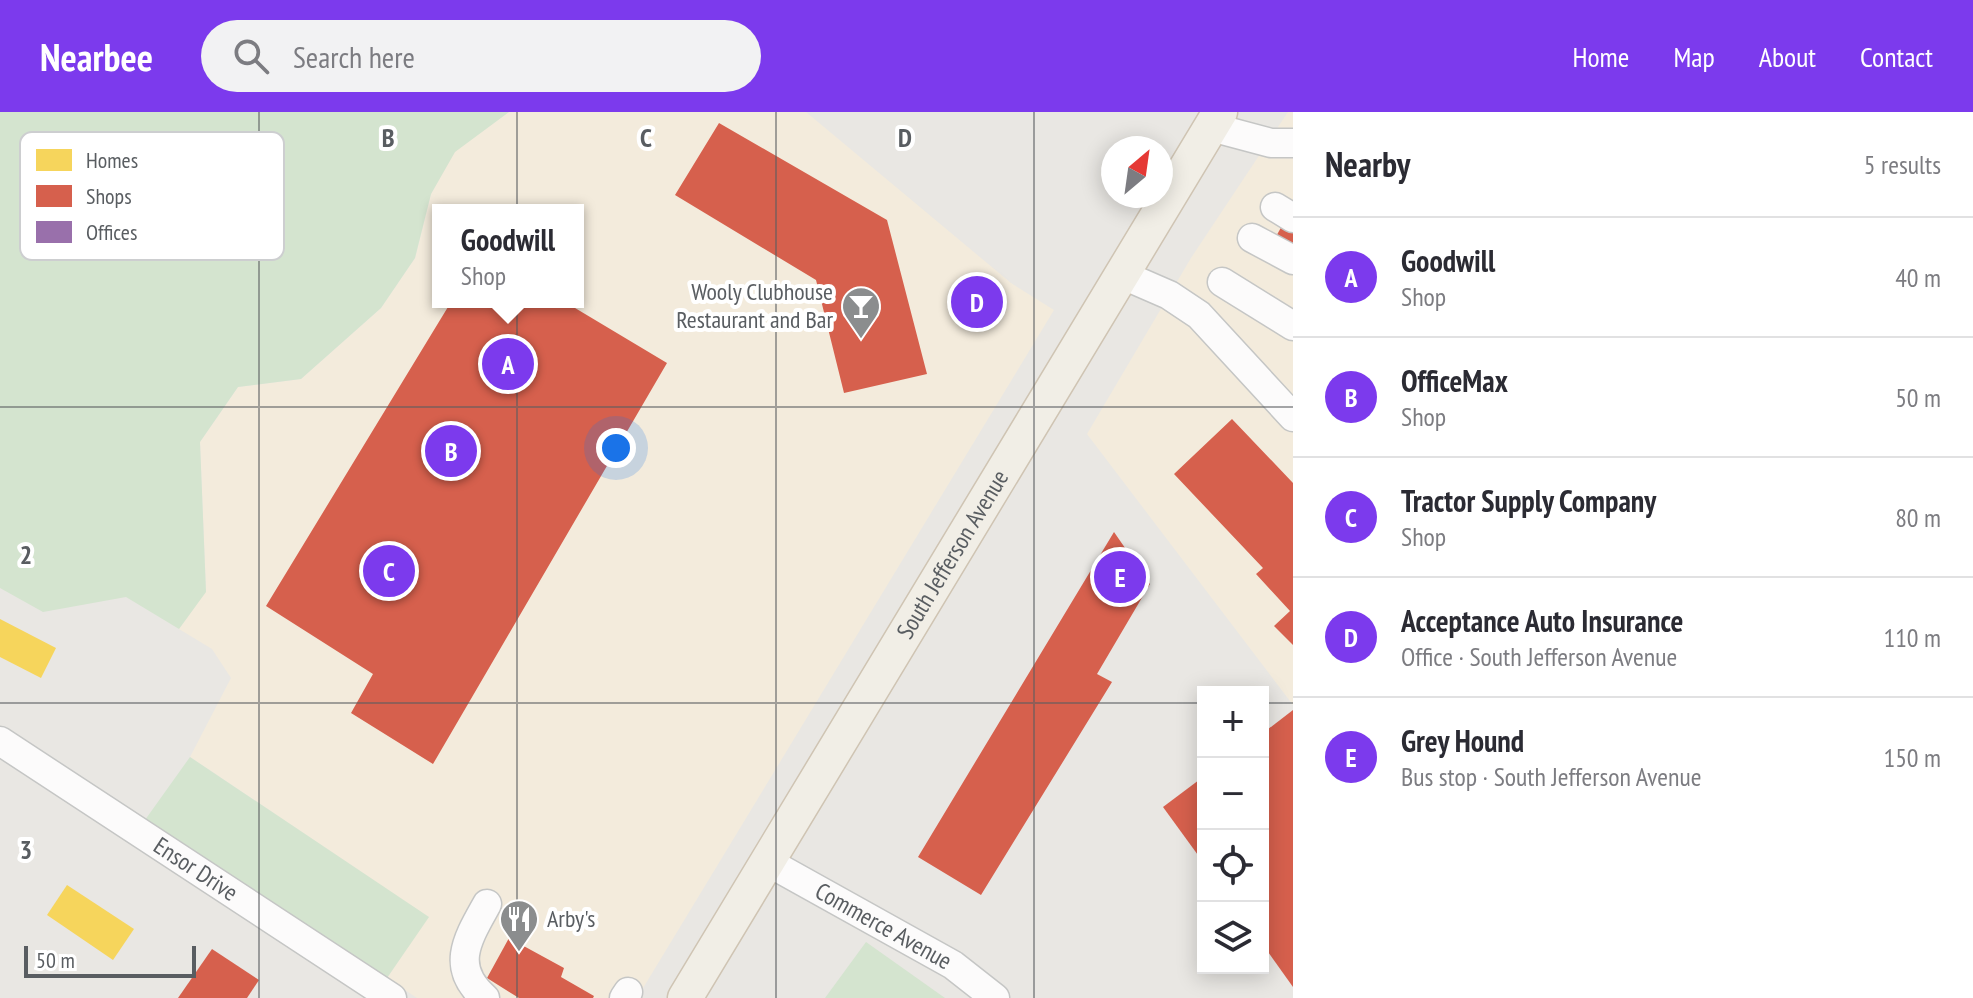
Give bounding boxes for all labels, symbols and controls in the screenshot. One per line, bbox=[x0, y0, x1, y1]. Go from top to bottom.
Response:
search box bbox=[201, 20, 761, 92]
text: Nearbee bbox=[40, 32, 153, 81]
icon: search bbox=[229, 34, 273, 78]
text: Search here bbox=[293, 37, 415, 76]
text: Home bbox=[1573, 38, 1629, 75]
text: Map bbox=[1673, 38, 1715, 75]
text: About bbox=[1759, 38, 1816, 75]
text: Contact bbox=[1860, 38, 1933, 75]
text: B bbox=[382, 121, 395, 154]
text: C bbox=[640, 121, 652, 154]
text: D bbox=[898, 121, 912, 154]
legend bbox=[20, 132, 284, 260]
north arrow bbox=[1101, 136, 1173, 208]
text: Nearby bbox=[1325, 142, 1410, 186]
text: Homes bbox=[86, 146, 138, 174]
text: 5 results bbox=[1864, 148, 1941, 181]
text: Shops bbox=[86, 182, 132, 210]
popup bbox=[432, 204, 584, 308]
text: Offices bbox=[86, 218, 137, 246]
text: Goodwill bbox=[461, 220, 555, 259]
text: Goodwill bbox=[1401, 241, 1495, 280]
text: Shop bbox=[461, 259, 506, 292]
text: A bbox=[1344, 261, 1358, 294]
text: 40 m bbox=[1895, 261, 1941, 294]
pin: D bbox=[951, 272, 1003, 332]
place label: Wooly Clubhouse Restaurant and Bar bbox=[676, 276, 833, 335]
text: Shop bbox=[1401, 280, 1446, 313]
bar icon: Wooly Clubhouse Restaurant and Bar bbox=[840, 285, 882, 340]
pin: A bbox=[482, 334, 534, 394]
text: OfficeMax bbox=[1401, 361, 1508, 400]
text: B bbox=[1345, 381, 1357, 414]
text: 50 m bbox=[1895, 381, 1941, 414]
text: Shop bbox=[1401, 400, 1446, 433]
pin: B bbox=[425, 421, 477, 481]
your location bbox=[596, 428, 636, 468]
street label: South Jefferson Avenue bbox=[889, 464, 1015, 644]
text: Tractor Supply Company bbox=[1401, 481, 1656, 520]
text: C bbox=[1345, 501, 1357, 534]
text: 80 m bbox=[1895, 501, 1941, 534]
text: Shop bbox=[1401, 520, 1446, 553]
text: 2 bbox=[20, 538, 32, 571]
pin: C bbox=[363, 541, 415, 601]
pin: E bbox=[1094, 547, 1146, 607]
text: Acceptance Auto Insurance bbox=[1401, 601, 1683, 640]
text: D bbox=[1344, 621, 1358, 654]
text: 110 m bbox=[1883, 621, 1941, 654]
text: Office · South Jefferson Avenue bbox=[1401, 640, 1677, 673]
map controls bbox=[1197, 686, 1269, 974]
button: + bbox=[1197, 686, 1269, 758]
text: Grey Hound bbox=[1401, 721, 1524, 760]
text: E bbox=[1345, 741, 1357, 774]
text: 150 m bbox=[1883, 741, 1941, 774]
button: − bbox=[1197, 758, 1269, 830]
text: Bus stop · South Jefferson Avenue bbox=[1401, 760, 1701, 793]
street label: Ensor Drive bbox=[148, 830, 244, 908]
button: locate bbox=[1197, 830, 1269, 902]
text: 3 bbox=[20, 833, 32, 866]
street label: Commerce Avenue bbox=[810, 875, 957, 976]
restaurant icon: Arby's bbox=[498, 898, 540, 953]
button: layers bbox=[1197, 902, 1269, 974]
place label: Arby's bbox=[547, 903, 595, 934]
scale bar bbox=[24, 942, 196, 978]
text: 50 m bbox=[36, 946, 75, 974]

